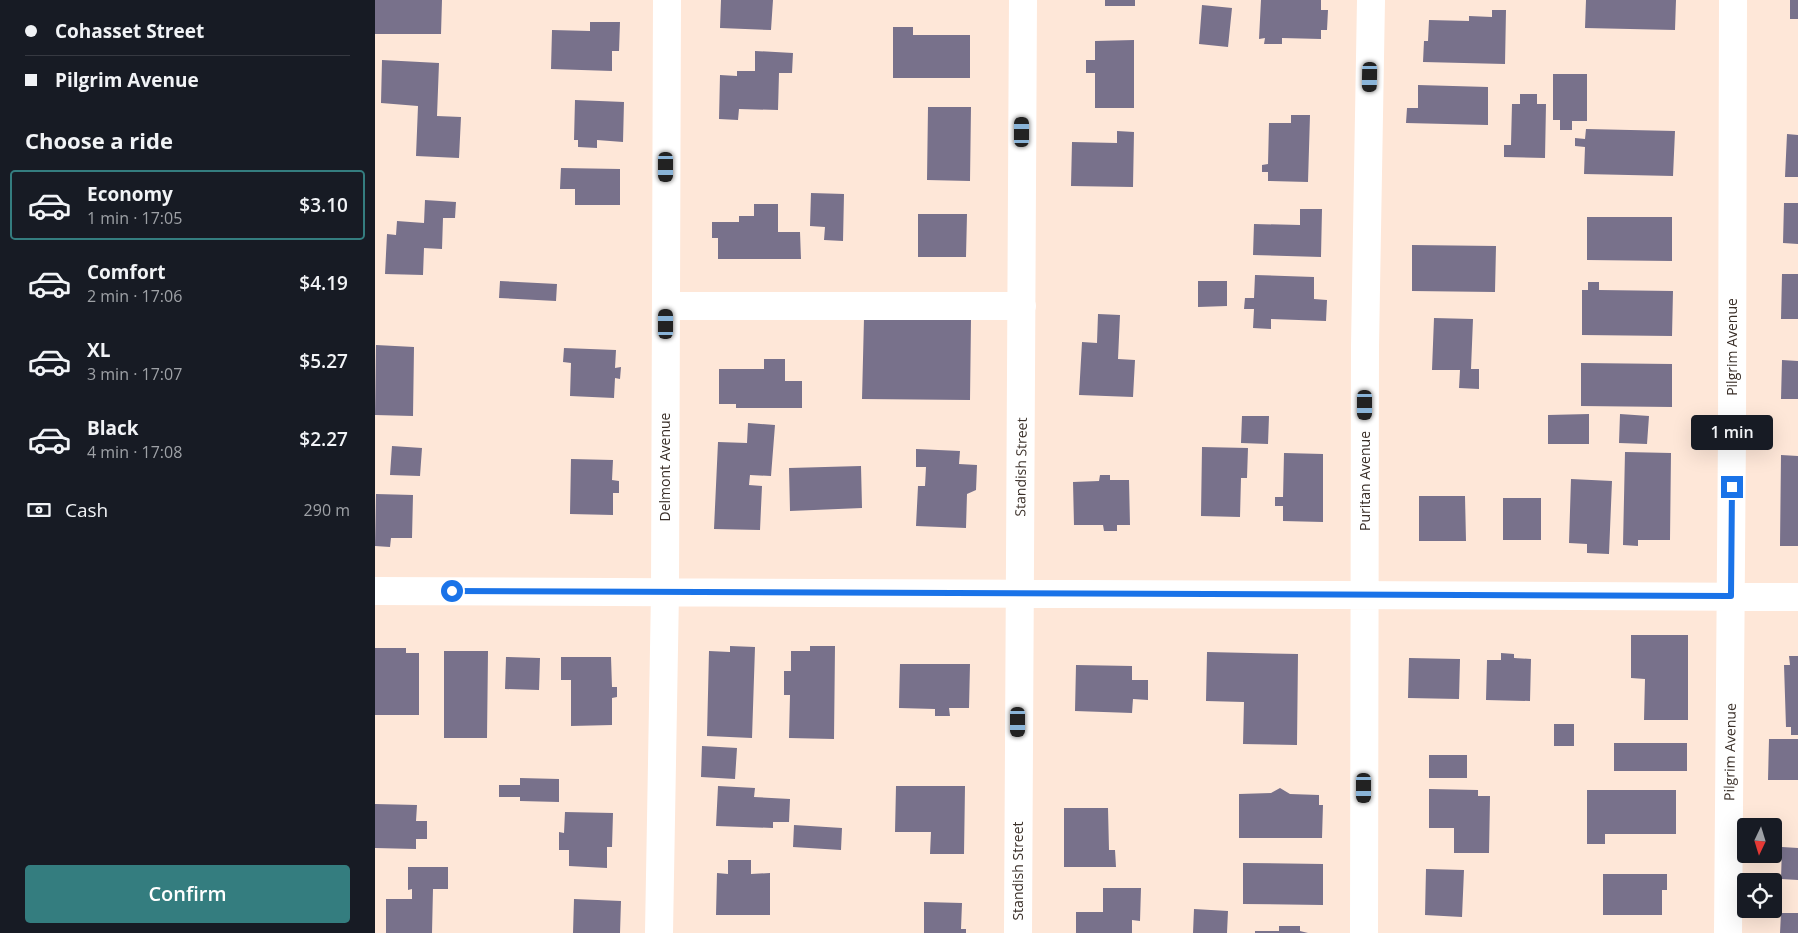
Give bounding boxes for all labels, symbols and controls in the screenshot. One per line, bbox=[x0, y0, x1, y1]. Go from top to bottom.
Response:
text: Cohasset Street bbox=[55, 18, 204, 44]
car bbox=[1362, 62, 1377, 92]
text: Pilgrim Avenue bbox=[55, 67, 199, 93]
car bbox=[1014, 117, 1029, 147]
text: Choose a ride bbox=[25, 125, 173, 155]
car bbox=[658, 152, 673, 182]
text: Economy bbox=[87, 181, 173, 207]
icon: car bbox=[27, 183, 72, 228]
text: $3.10 bbox=[299, 192, 348, 218]
text: 1 min · 17:05 bbox=[87, 207, 182, 229]
text: Comfort bbox=[87, 259, 166, 285]
icon: car bbox=[27, 261, 72, 306]
text: $4.19 bbox=[299, 270, 348, 296]
text: 2 min · 17:06 bbox=[87, 285, 182, 307]
street label: Pilgrim Avenue bbox=[1722, 298, 1741, 396]
car bbox=[658, 309, 673, 339]
text: XL bbox=[87, 337, 110, 363]
icon: car bbox=[27, 339, 72, 384]
text: $5.27 bbox=[299, 348, 348, 374]
text: 3 min · 17:07 bbox=[87, 363, 182, 385]
car bbox=[1357, 390, 1372, 420]
street label: Delmont Avenue bbox=[655, 412, 674, 521]
callout: 1 min bbox=[1691, 414, 1773, 450]
text: Black bbox=[87, 415, 139, 441]
icon: car bbox=[27, 417, 72, 462]
street label: Standish Street bbox=[1010, 417, 1031, 517]
text: 1 min bbox=[1710, 421, 1754, 443]
text: $2.27 bbox=[299, 426, 348, 452]
street label: Puritan Avenue bbox=[1355, 431, 1374, 531]
text: 4 min · 17:08 bbox=[87, 441, 182, 463]
route end bbox=[1721, 476, 1743, 498]
icon: cash bbox=[25, 496, 53, 524]
text: Cash bbox=[65, 497, 108, 523]
text: 290 m bbox=[304, 499, 350, 521]
route start bbox=[441, 580, 463, 602]
street label: Pilgrim Avenue bbox=[1719, 703, 1740, 801]
car bbox=[1010, 707, 1025, 737]
car bbox=[1356, 773, 1371, 803]
north arrow bbox=[1737, 818, 1783, 862]
map controls bbox=[1737, 818, 1782, 918]
street label: Standish Street bbox=[1008, 821, 1027, 921]
button: Confirm bbox=[25, 865, 350, 923]
button: locate bbox=[1737, 873, 1782, 918]

